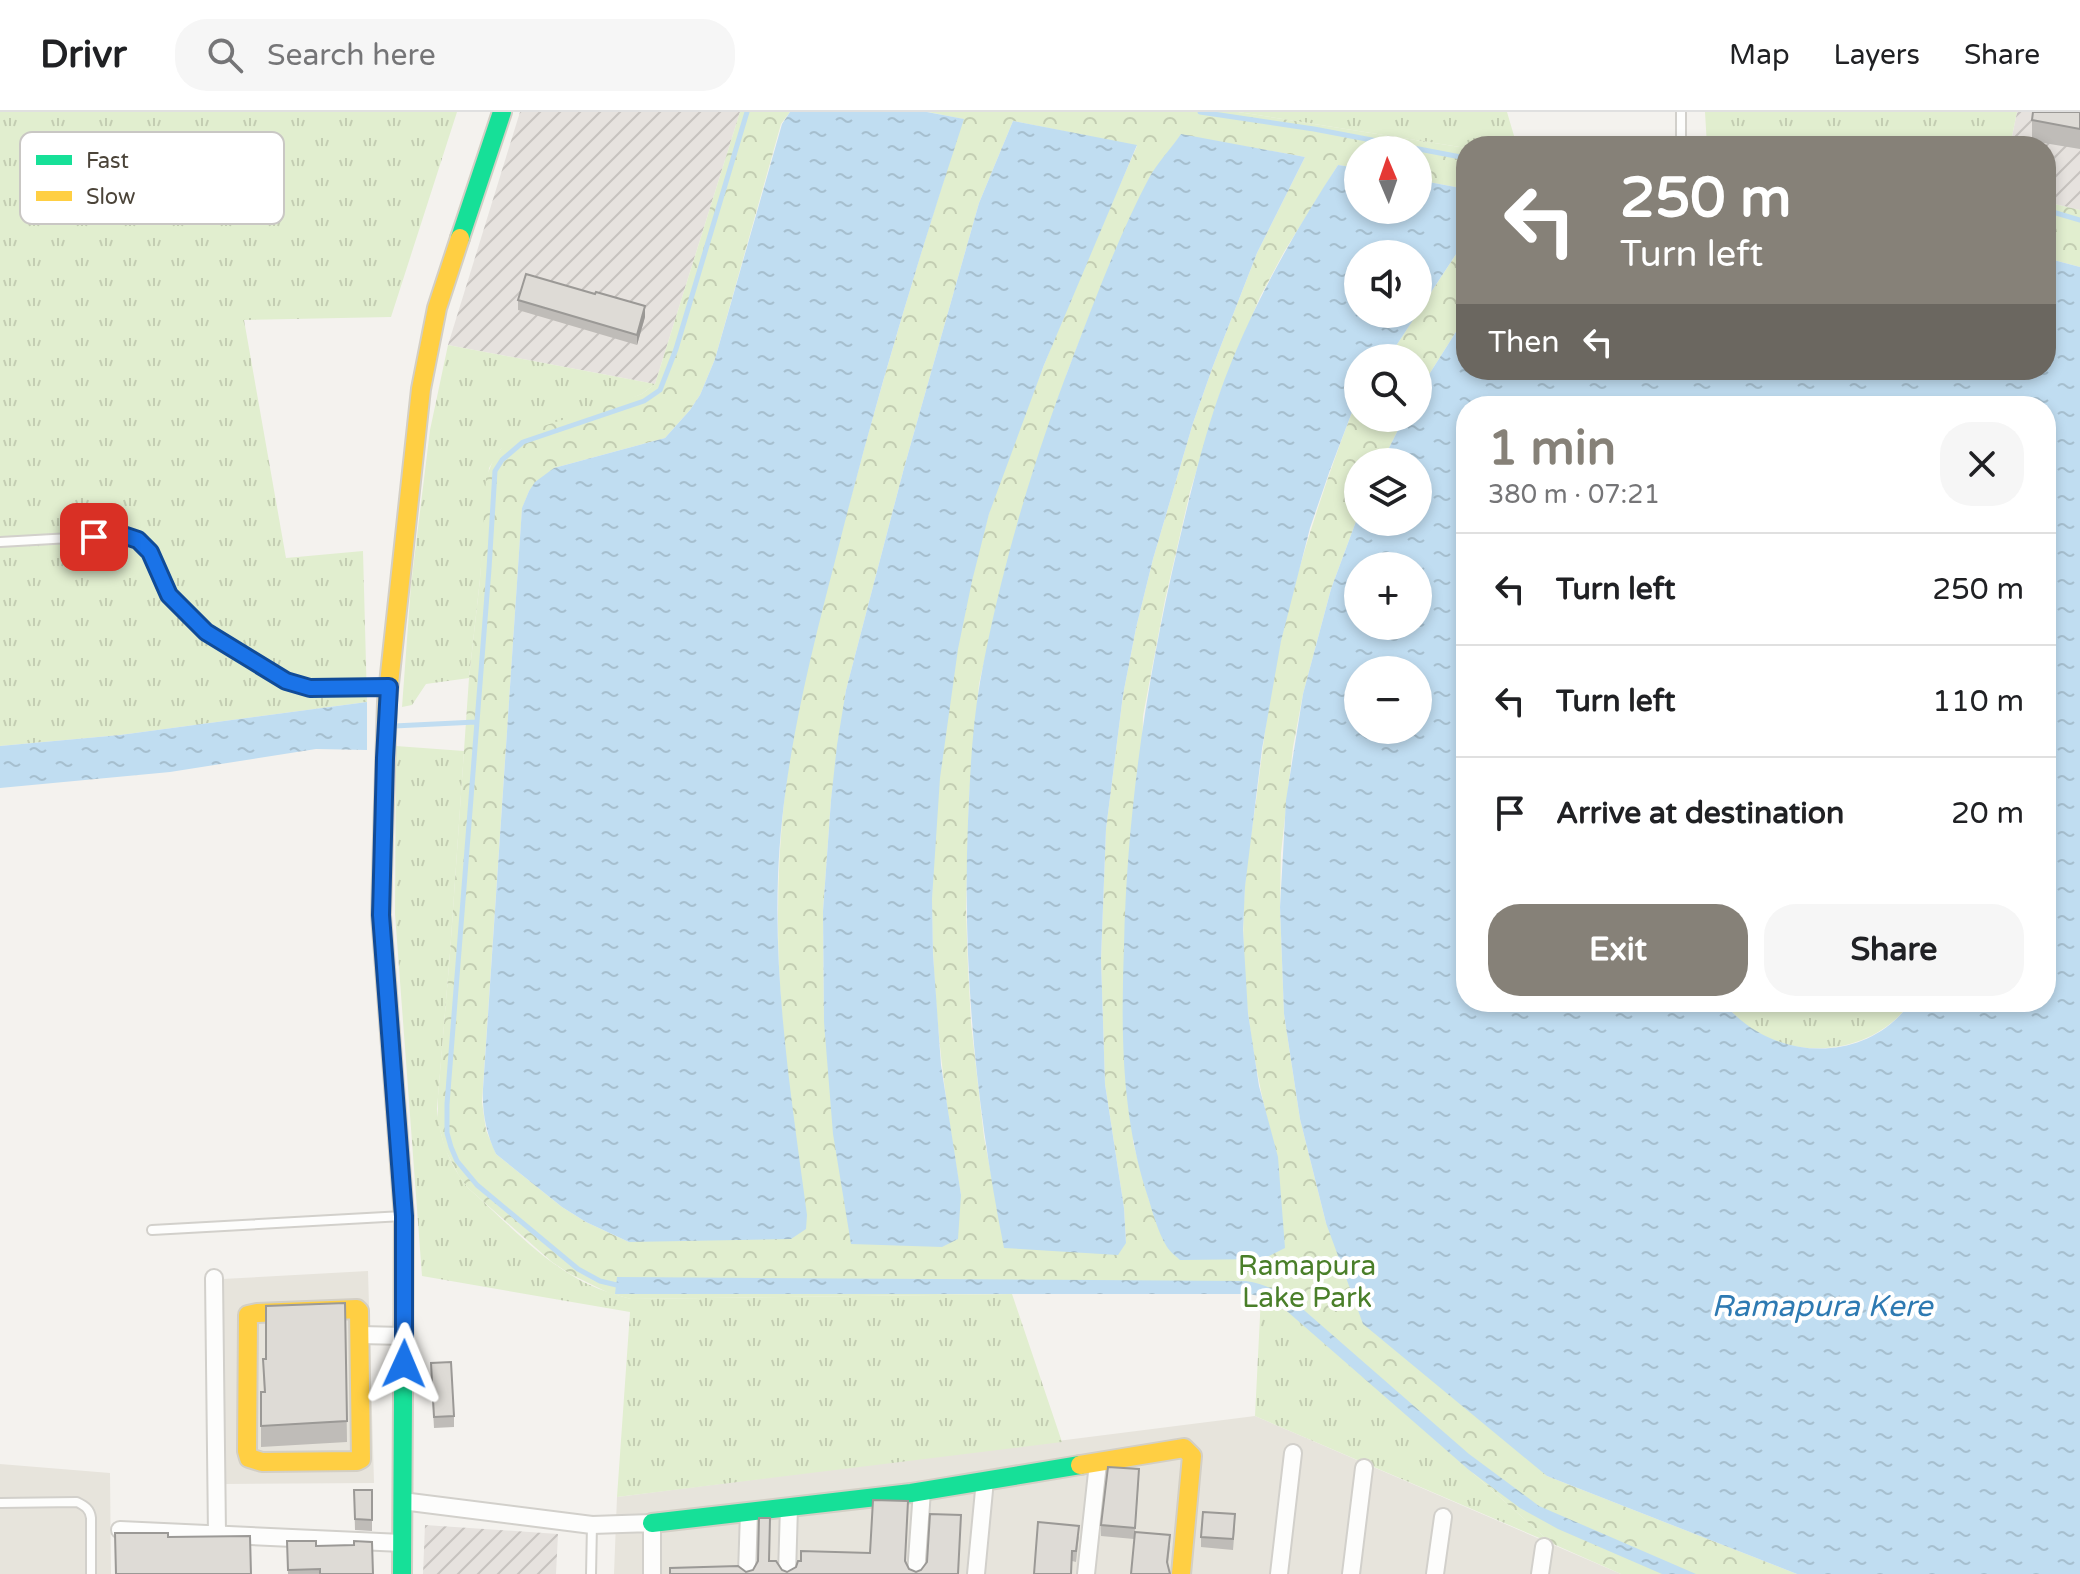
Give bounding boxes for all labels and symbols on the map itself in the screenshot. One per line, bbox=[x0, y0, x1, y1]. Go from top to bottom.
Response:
legend bbox=[20, 132, 284, 224]
north arrow bbox=[1344, 136, 1432, 224]
text: Fast bbox=[86, 148, 129, 174]
text: Slow bbox=[86, 184, 136, 210]
pin bbox=[60, 503, 128, 571]
park label: Ramapura Lake Park bbox=[1238, 1249, 1376, 1315]
water label: Ramapura Kere bbox=[1711, 1288, 1935, 1325]
position arrow bbox=[362, 1322, 446, 1406]

